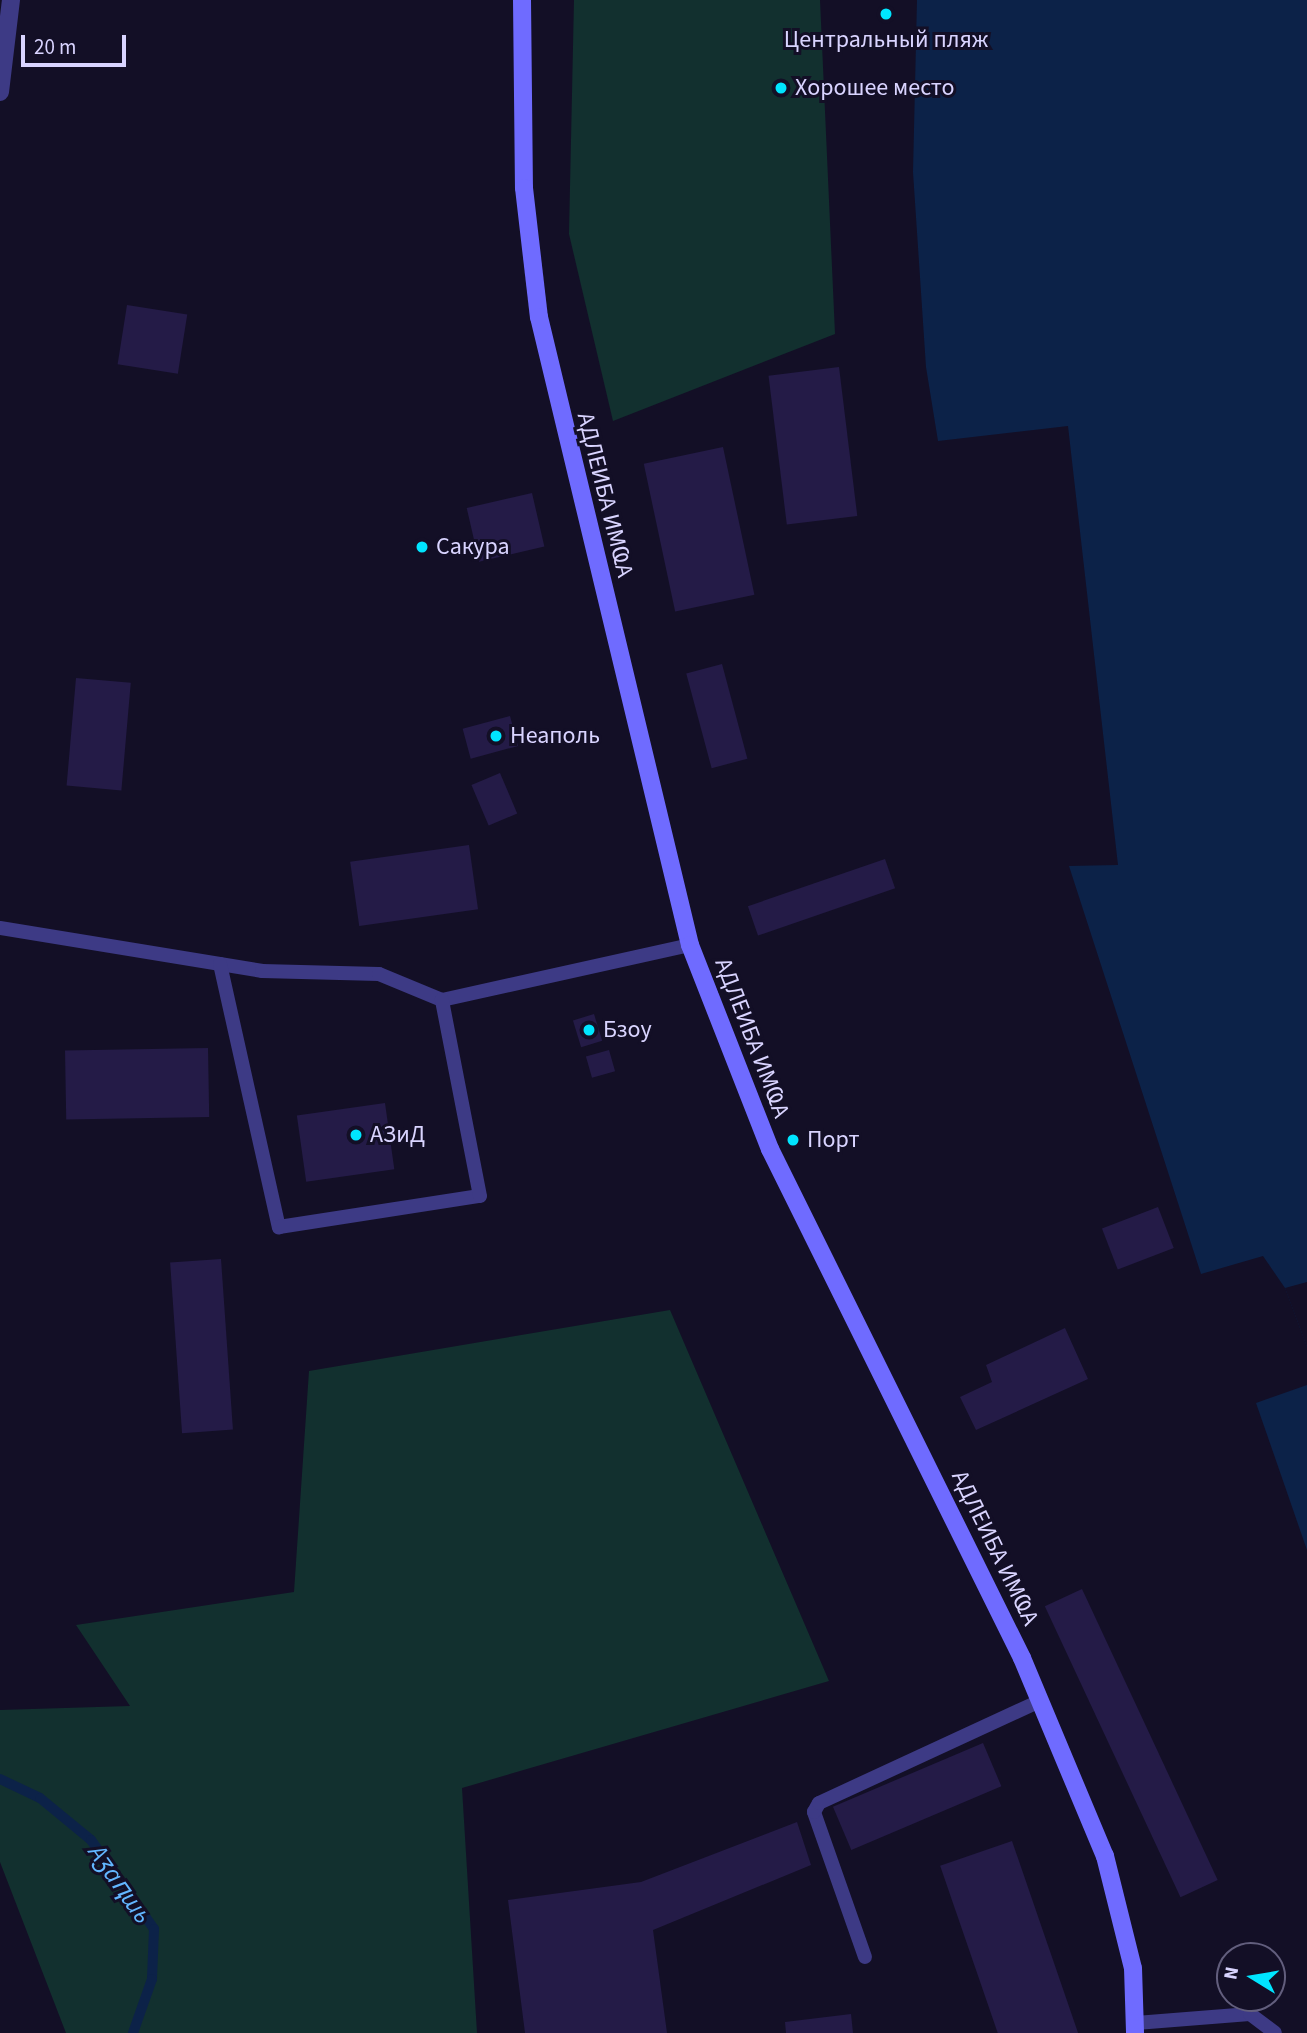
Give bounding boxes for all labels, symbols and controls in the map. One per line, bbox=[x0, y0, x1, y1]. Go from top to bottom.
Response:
marker: Центральный пляж bbox=[878, 6, 894, 22]
scale bar bbox=[24, 21, 130, 65]
place label: Центральный пляж bbox=[784, 26, 988, 54]
text: 20 m bbox=[34, 32, 76, 62]
place label: Хорошее место bbox=[795, 74, 955, 102]
marker: Хорошее место bbox=[773, 80, 789, 96]
street label: АДЛЕИБА ИМҨА bbox=[571, 410, 639, 580]
place label: Сакура bbox=[436, 533, 510, 561]
marker: Сакура bbox=[414, 539, 430, 555]
place label: Неаполь bbox=[510, 722, 600, 750]
marker: Неаполь bbox=[488, 728, 504, 744]
street label: АДЛЕИБА ИМҨА bbox=[708, 954, 796, 1122]
place label: Бзоу bbox=[603, 1016, 652, 1044]
marker: Бзоу bbox=[581, 1022, 597, 1038]
place label: АЗиД bbox=[370, 1121, 425, 1149]
place label: Порт bbox=[807, 1126, 859, 1154]
marker: АЗиД bbox=[348, 1127, 364, 1143]
marker: Порт bbox=[785, 1132, 801, 1148]
street label: АДЛЕИБА ИМҨА bbox=[945, 1466, 1045, 1630]
water label: Аӡаԥшь bbox=[82, 1838, 158, 1930]
north arrow bbox=[1216, 1942, 1286, 2012]
text: N bbox=[1217, 1965, 1246, 1982]

